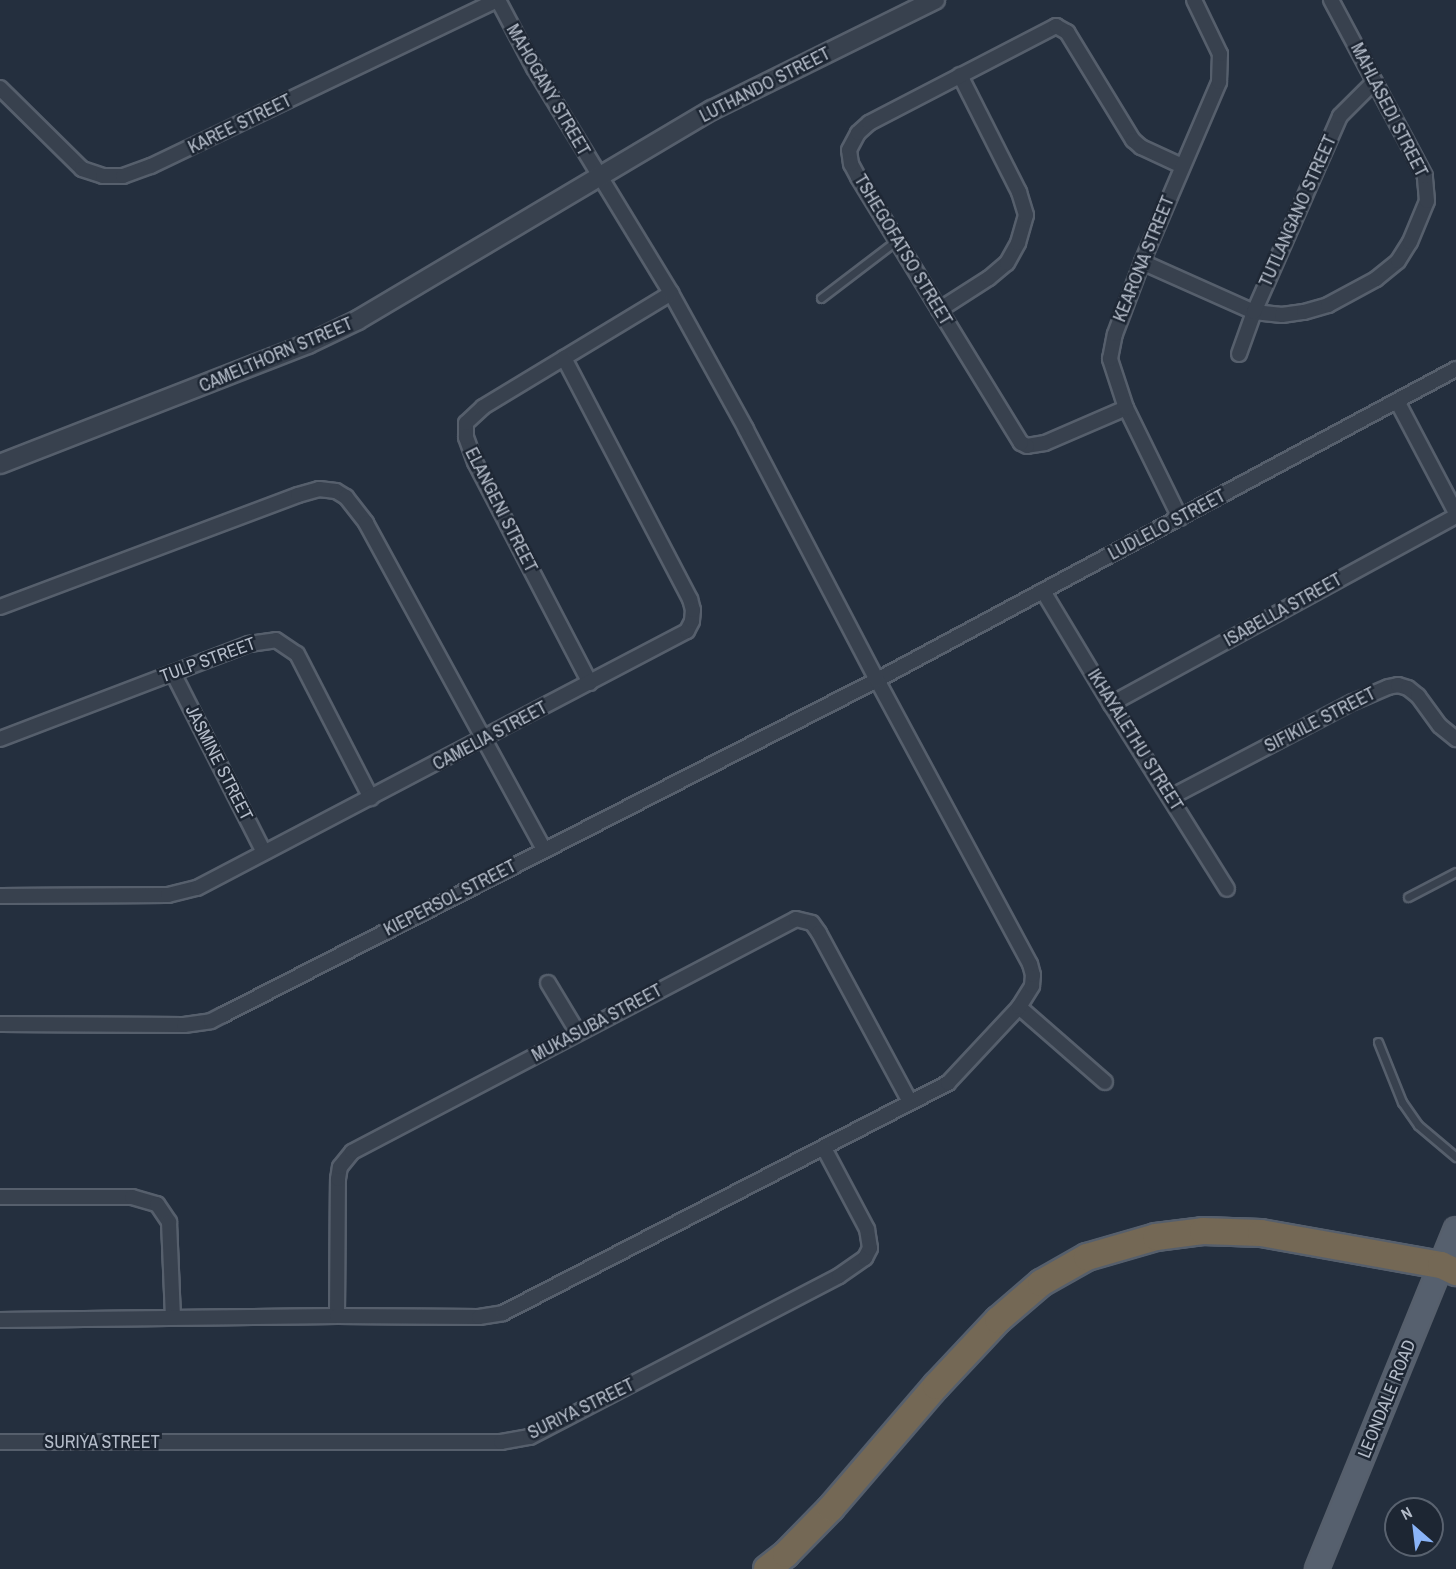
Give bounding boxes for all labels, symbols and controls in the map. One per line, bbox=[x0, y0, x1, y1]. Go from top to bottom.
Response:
street label: MAHOGANY STREET bbox=[502, 20, 594, 160]
street label: MAHLASEDI STREET bbox=[1346, 39, 1432, 181]
street label: LUTHANDO STREET bbox=[696, 43, 834, 127]
street label: KAREE STREET bbox=[185, 90, 295, 158]
street label: TUTLANGANO STREET bbox=[1255, 132, 1341, 290]
street label: TSHEGOFATSO STREET bbox=[849, 171, 957, 329]
street label: KEARONA STREET bbox=[1109, 193, 1179, 325]
street label: CAMELTHORN STREET bbox=[196, 313, 356, 397]
street label: ELANGENI STREET bbox=[460, 444, 542, 576]
street label: LUDLELO STREET bbox=[1105, 485, 1229, 565]
street label: ISABELLA STREET bbox=[1220, 569, 1346, 651]
street label: TULP STREET bbox=[157, 633, 259, 687]
street label: IKHAYALETHU STREET bbox=[1083, 665, 1187, 815]
street label: SIFIKILE STREET bbox=[1261, 683, 1379, 757]
street label: CAMELIA STREET bbox=[429, 697, 551, 775]
street label: JASMINE STREET bbox=[181, 702, 257, 824]
street label: KIEPERSOL STREET bbox=[380, 855, 520, 941]
street label: MUKASUBA STREET bbox=[528, 979, 666, 1067]
street label: LEONDALE ROAD bbox=[1353, 1337, 1421, 1461]
street label: SURIYA STREET bbox=[524, 1374, 638, 1444]
street label: SURIYA STREET bbox=[44, 1431, 160, 1453]
north arrow bbox=[1384, 1497, 1444, 1557]
text: N bbox=[1397, 1501, 1416, 1525]

